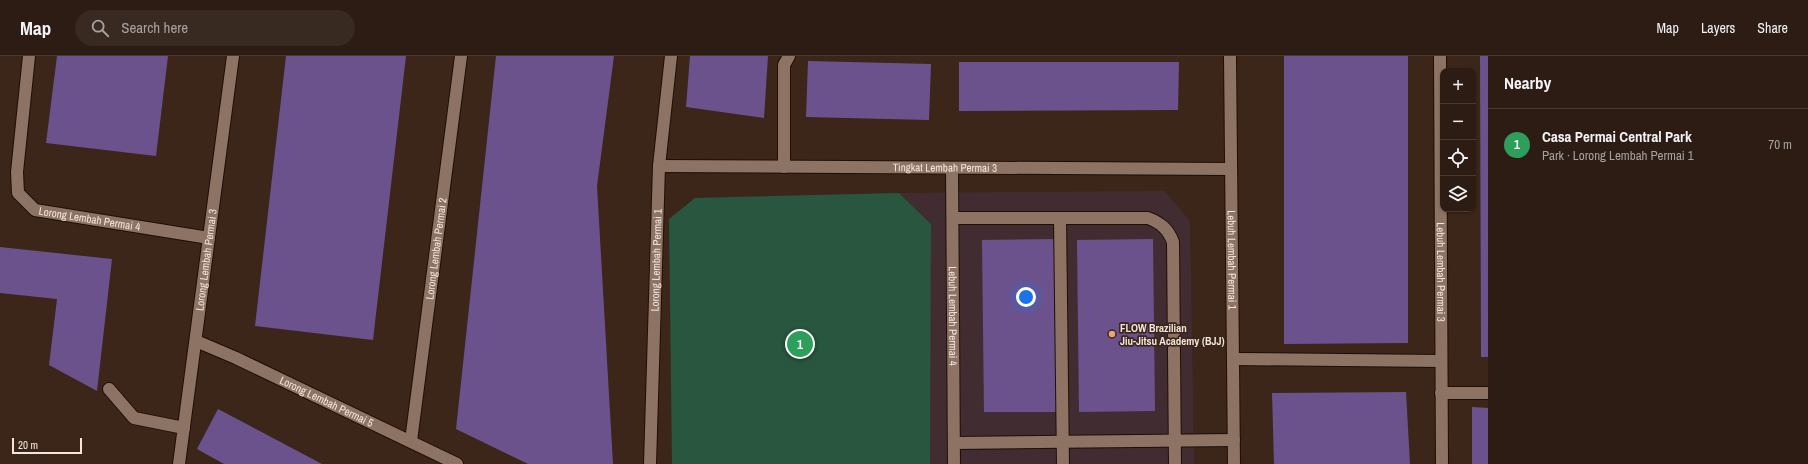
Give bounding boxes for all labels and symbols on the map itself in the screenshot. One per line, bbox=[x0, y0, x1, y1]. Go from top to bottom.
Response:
street label: Tingkat Lembah Permai 3 bbox=[893, 160, 997, 175]
street label: Lorong Lembah Permai 2 bbox=[422, 197, 450, 300]
street label: Lorong Lembah Permai 4 bbox=[38, 204, 141, 234]
street label: Lorong Lembah Permai 3 bbox=[192, 208, 220, 312]
street label: Lorong Lembah Permai 1 bbox=[648, 209, 665, 312]
street label: Lebuh Lembah Permai 1 bbox=[1225, 210, 1239, 310]
street label: Lebuh Lembah Permai 3 bbox=[1434, 222, 1448, 322]
street label: Lebuh Lembah Permai 4 bbox=[946, 266, 960, 366]
your location bbox=[1016, 287, 1036, 307]
place label: FLOW Brazilian Jiu-Jitsu Academy (BJJ) bbox=[1120, 321, 1224, 348]
pin: 1 bbox=[787, 329, 813, 359]
marker: FLOW Brazilian Jiu-Jitsu Academy (BJJ) bbox=[1107, 329, 1117, 339]
street label: Lorong Lembah Permai 5 bbox=[277, 373, 376, 430]
scale bar bbox=[12, 436, 82, 455]

